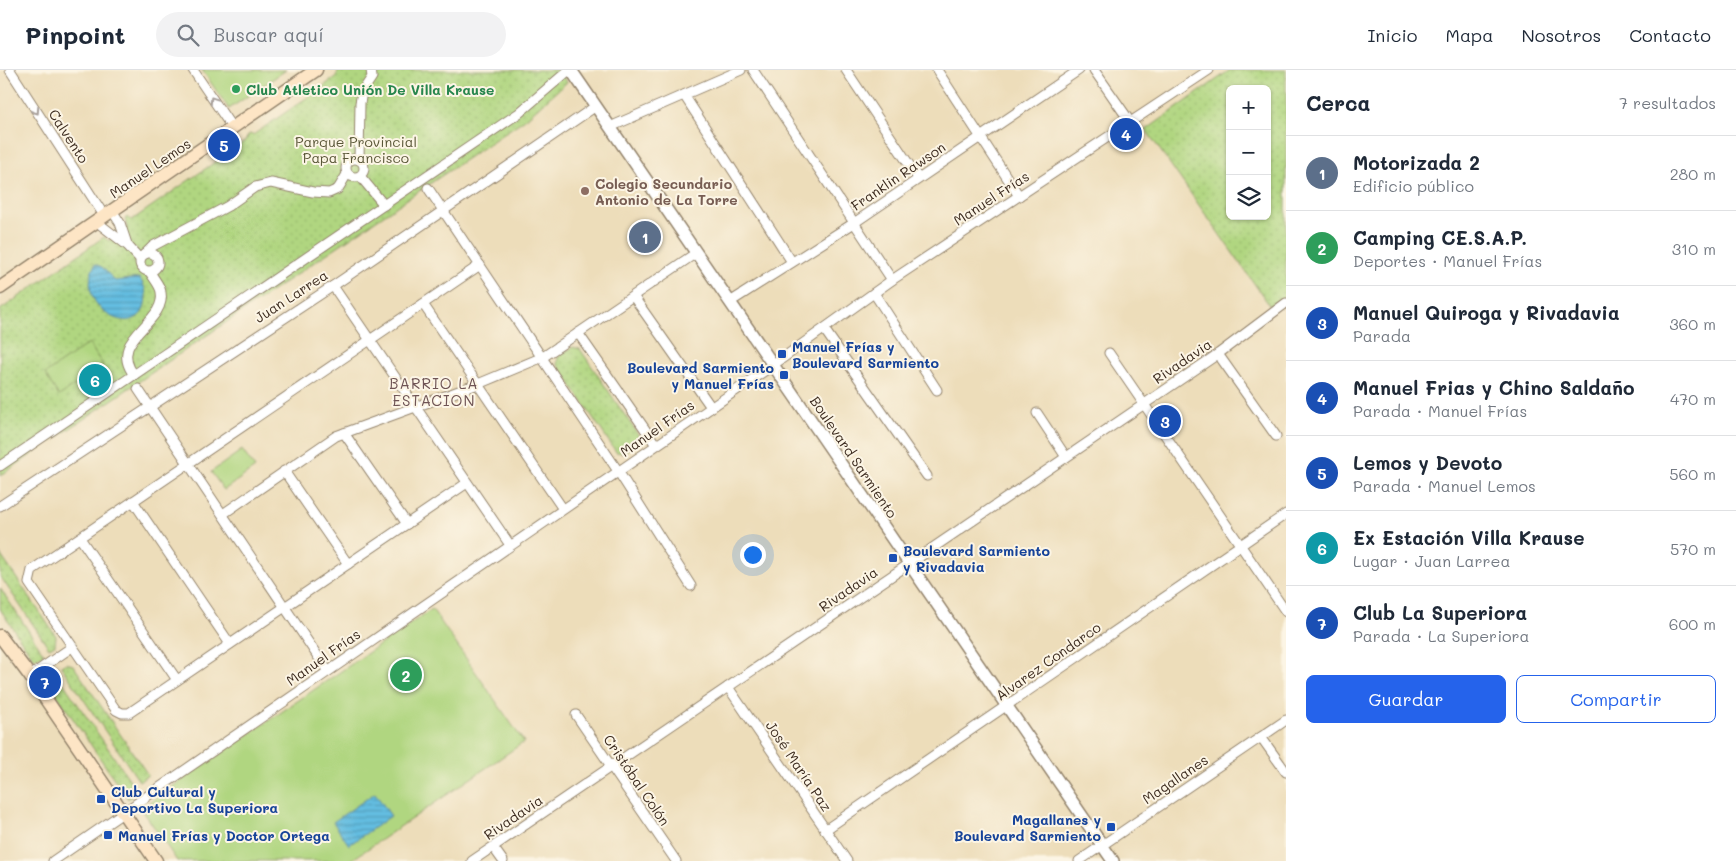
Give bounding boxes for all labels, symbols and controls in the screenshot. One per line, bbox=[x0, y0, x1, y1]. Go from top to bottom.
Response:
search box bbox=[156, 12, 506, 57]
text: Pinpoint bbox=[25, 19, 126, 50]
icon: search bbox=[174, 21, 202, 49]
text: Buscar aquí bbox=[214, 22, 324, 47]
text: Inicio bbox=[1367, 23, 1418, 47]
text: Mapa bbox=[1446, 23, 1493, 47]
text: Nosotros bbox=[1521, 23, 1601, 47]
text: Contacto bbox=[1629, 23, 1711, 47]
place label: Club Atletico Unión De Villa Krause bbox=[246, 80, 494, 99]
marker: Club Atletico Unión De Villa Krause bbox=[230, 83, 242, 95]
map controls bbox=[1226, 85, 1271, 220]
button: + bbox=[1226, 85, 1271, 130]
text: Cerca bbox=[1306, 89, 1371, 116]
text: 7 resultados bbox=[1619, 92, 1716, 113]
one-way arrow bbox=[210, 96, 219, 105]
one-way arrow bbox=[30, 105, 39, 115]
street label: Calvento bbox=[45, 105, 93, 167]
pin: 4 bbox=[1110, 115, 1142, 153]
pin: 5 bbox=[208, 126, 240, 164]
button: − bbox=[1226, 130, 1271, 175]
park label: Parque Provincial Papa Francisco bbox=[295, 132, 417, 167]
street label: Manuel Lemos bbox=[106, 134, 194, 202]
street label: Franklin Rawson bbox=[847, 137, 949, 215]
text: Motorizada 2 bbox=[1353, 150, 1480, 175]
text: 1 bbox=[1318, 163, 1326, 184]
text: 280 m bbox=[1670, 163, 1716, 184]
street label: Manuel Frías bbox=[949, 166, 1033, 230]
place label: Colegio Secundario Antonio de La Torre bbox=[595, 174, 738, 209]
button: layers bbox=[1226, 175, 1271, 220]
text: Edificio público bbox=[1353, 175, 1474, 196]
marker: Colegio Secundario Antonio de La Torre bbox=[579, 185, 591, 197]
pin: 1 bbox=[629, 218, 661, 256]
text: Camping CE.S.A.P. bbox=[1353, 225, 1527, 250]
text: 2 bbox=[1318, 238, 1326, 259]
text: 310 m bbox=[1672, 238, 1716, 259]
text: Deportes · Manuel Frías bbox=[1353, 250, 1542, 271]
street label: Juan Larrea bbox=[251, 265, 331, 327]
text: Manuel Quiroga y Rivadavia bbox=[1353, 300, 1620, 325]
text: 3 bbox=[1317, 313, 1327, 334]
text: 360 m bbox=[1669, 313, 1716, 334]
text: Parada bbox=[1353, 325, 1411, 346]
street label: Rivadavia bbox=[1149, 334, 1215, 388]
place label: Manuel Frías y Boulevard Sarmiento bbox=[792, 337, 940, 372]
marker: Manuel Frías y Boulevard Sarmiento bbox=[776, 348, 788, 360]
place label: Boulevard Sarmiento y Manuel Frías bbox=[627, 358, 774, 393]
pin: 6 bbox=[79, 361, 111, 399]
marker: Boulevard Sarmiento y Manuel Frías bbox=[778, 369, 790, 381]
district label: BARRIO LA ESTACION bbox=[389, 373, 479, 410]
text: Manuel Frias y Chino Saldaño bbox=[1353, 375, 1635, 400]
text: 4 bbox=[1317, 388, 1327, 409]
text: 470 m bbox=[1670, 388, 1716, 409]
street label: Boulevard Sarmiento bbox=[806, 392, 902, 522]
street label: Manuel Frías bbox=[616, 395, 698, 461]
text: Parada · Manuel Frías bbox=[1353, 400, 1527, 421]
pin: 3 bbox=[1149, 402, 1181, 440]
text: Lemos y Devoto bbox=[1353, 450, 1502, 475]
text: 5 bbox=[1317, 463, 1327, 484]
text: 560 m bbox=[1669, 463, 1716, 484]
text: Parada · Manuel Lemos bbox=[1353, 475, 1536, 496]
text: Ex Estación Villa Krause bbox=[1353, 525, 1585, 550]
text: 6 bbox=[1317, 538, 1327, 559]
text: 570 m bbox=[1670, 538, 1716, 559]
place label: Boulevard Sarmiento y Rivadavia bbox=[903, 541, 1051, 576]
your location bbox=[740, 542, 766, 568]
text: Lugar · Juan Larrea bbox=[1353, 550, 1510, 571]
marker: Boulevard Sarmiento y Rivadavia bbox=[887, 552, 899, 564]
street label: Rivadavia bbox=[815, 562, 881, 616]
text: Club La Superiora bbox=[1353, 600, 1527, 625]
text: 7 bbox=[1318, 613, 1326, 634]
text: 600 m bbox=[1669, 613, 1716, 634]
street label: Alvarez Condarco bbox=[992, 618, 1104, 704]
street label: Manuel Frías bbox=[282, 624, 364, 690]
text: Parada · La Superiora bbox=[1353, 625, 1530, 646]
pin: 2 bbox=[390, 656, 422, 694]
pin: 7 bbox=[29, 663, 61, 701]
button: Guardar bbox=[1306, 675, 1506, 723]
button: Compartir bbox=[1516, 675, 1716, 723]
street label: José María Paz bbox=[762, 717, 836, 815]
street label: Cristóbal Colón bbox=[599, 731, 675, 829]
street label: Magallanes bbox=[1138, 750, 1212, 808]
place label: Club Cultural y Deportivo La Superiora bbox=[111, 782, 279, 817]
street label: Rivadavia bbox=[480, 790, 546, 844]
marker: Club Cultural y Deportivo La Superiora bbox=[95, 793, 107, 805]
place label: Magallanes y Boulevard Sarmiento bbox=[954, 810, 1101, 845]
marker: Magallanes y Boulevard Sarmiento bbox=[1105, 821, 1117, 833]
place label: Manuel Frías y Doctor Ortega bbox=[118, 826, 330, 845]
marker: Manuel Frías y Doctor Ortega bbox=[102, 829, 114, 841]

